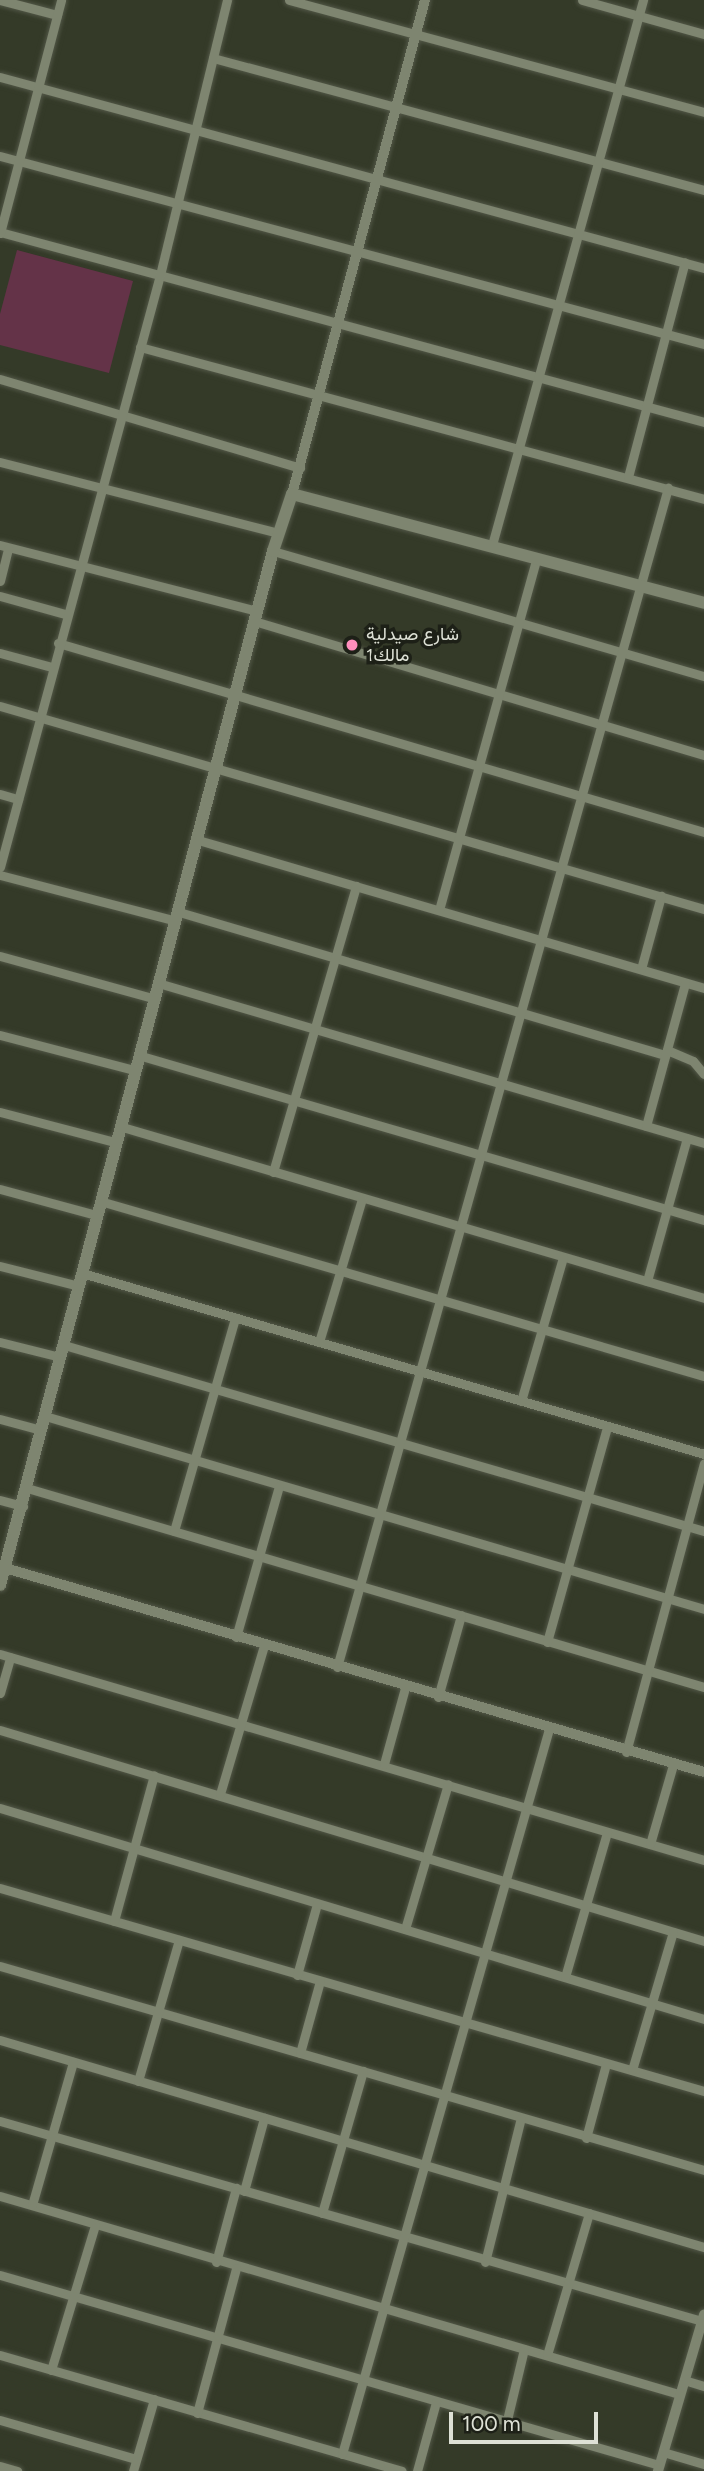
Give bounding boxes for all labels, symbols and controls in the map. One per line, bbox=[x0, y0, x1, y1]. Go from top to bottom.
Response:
place label: شارع صيدلية مالك1 bbox=[366, 624, 459, 666]
marker: شارع صيدلية مالك1 bbox=[344, 637, 360, 653]
scale bar bbox=[452, 2398, 601, 2442]
text: 100 m bbox=[462, 2411, 521, 2436]

